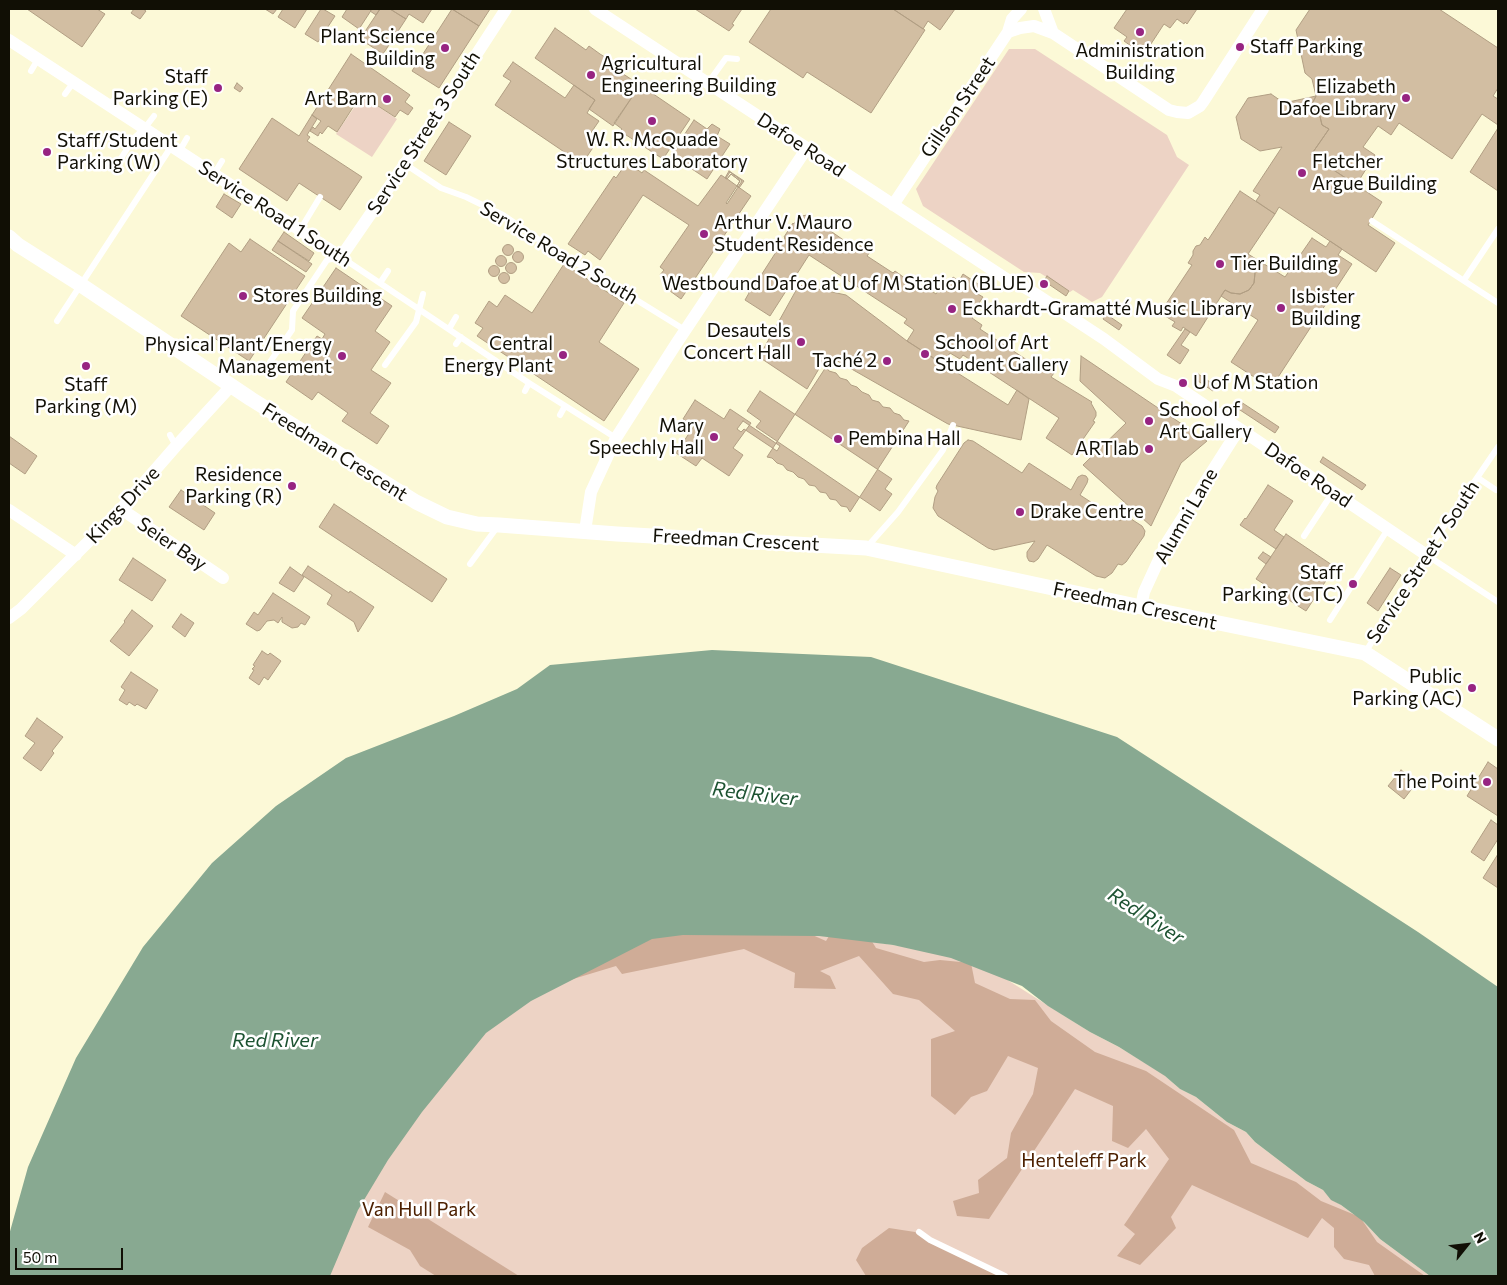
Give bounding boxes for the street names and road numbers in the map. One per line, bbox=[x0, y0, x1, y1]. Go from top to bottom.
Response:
street label: Service Street 3 South bbox=[363, 47, 485, 219]
street label: Gillson Street bbox=[916, 52, 1000, 162]
street label: Dafoe Road bbox=[753, 108, 849, 182]
street label: Service Road 1 South bbox=[194, 156, 356, 272]
street label: Service Road 2 South bbox=[476, 197, 642, 309]
street label: Freedman Crescent bbox=[258, 398, 412, 506]
street label: Dafoe Road bbox=[1260, 437, 1356, 513]
street label: Kings Drive bbox=[82, 462, 164, 548]
street label: Alumni Lane bbox=[1150, 464, 1222, 568]
street label: Service Street 7 South bbox=[1362, 476, 1484, 648]
street label: Seier Bay bbox=[133, 512, 211, 576]
street label: Freedman Crescent bbox=[652, 524, 820, 556]
street label: Freedman Crescent bbox=[1051, 577, 1219, 635]

